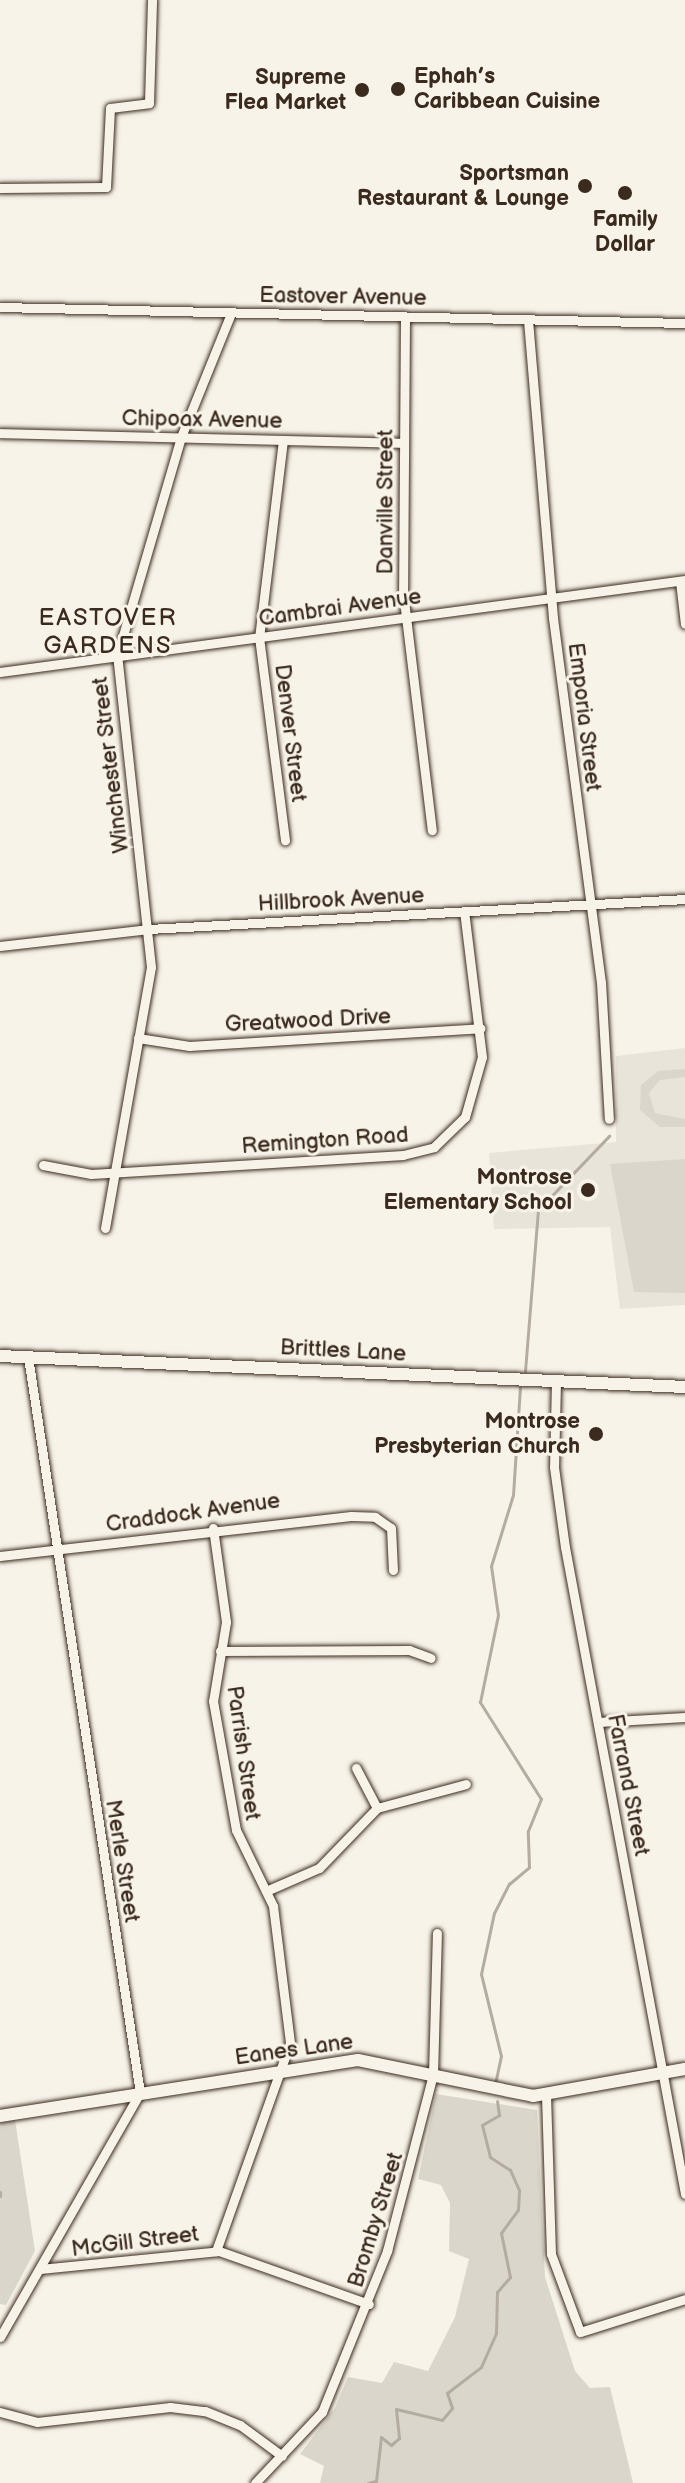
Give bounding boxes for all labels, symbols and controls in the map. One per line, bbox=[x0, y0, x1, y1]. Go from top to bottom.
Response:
place label: Ephah’s Caribbean Cuisine bbox=[414, 63, 600, 114]
place label: Supreme Flea Market bbox=[225, 64, 346, 116]
marker: Ephah’s Caribbean Cuisine bbox=[389, 80, 407, 98]
marker: Supreme Flea Market bbox=[353, 81, 371, 99]
place label: Sportsman Restaurant & Lounge bbox=[357, 160, 569, 212]
marker: Sportsman Restaurant & Lounge bbox=[576, 177, 594, 195]
marker: Family Dollar bbox=[616, 184, 634, 202]
place label: Family Dollar bbox=[592, 206, 658, 258]
street label: Eastover Avenue bbox=[259, 282, 427, 312]
street label: Chipoax Avenue bbox=[121, 405, 283, 435]
street label: Danville Street bbox=[373, 429, 399, 575]
street label: Cambrai Avenue bbox=[257, 584, 423, 632]
district label: EASTOVER GARDENS bbox=[39, 604, 177, 660]
street label: Emporia Street bbox=[562, 641, 606, 793]
street label: Denver Street bbox=[268, 662, 312, 804]
street label: Winchester Street bbox=[87, 675, 135, 855]
street label: Hillbrook Avenue bbox=[257, 882, 425, 918]
street label: Greatwood Drive bbox=[224, 1003, 392, 1039]
street label: Remington Road bbox=[241, 1122, 409, 1160]
place label: Montrose Elementary School bbox=[383, 1164, 572, 1216]
marker: Montrose Elementary School bbox=[579, 1181, 597, 1199]
street label: Brittles Lane bbox=[279, 1335, 407, 1367]
place label: Montrose Presbyterian Church bbox=[374, 1408, 580, 1460]
marker: Montrose Presbyterian Church bbox=[587, 1425, 605, 1443]
street label: Craddock Avenue bbox=[104, 1488, 282, 1538]
street label: Parrish Street bbox=[220, 1684, 266, 1822]
street label: Farrand Street bbox=[601, 1712, 655, 1858]
street label: Merle Street bbox=[99, 1798, 145, 1924]
street label: Eanes Lane bbox=[233, 2029, 355, 2071]
street label: Bromby Street bbox=[343, 2148, 409, 2292]
street label: McGill Street bbox=[70, 2221, 200, 2263]

